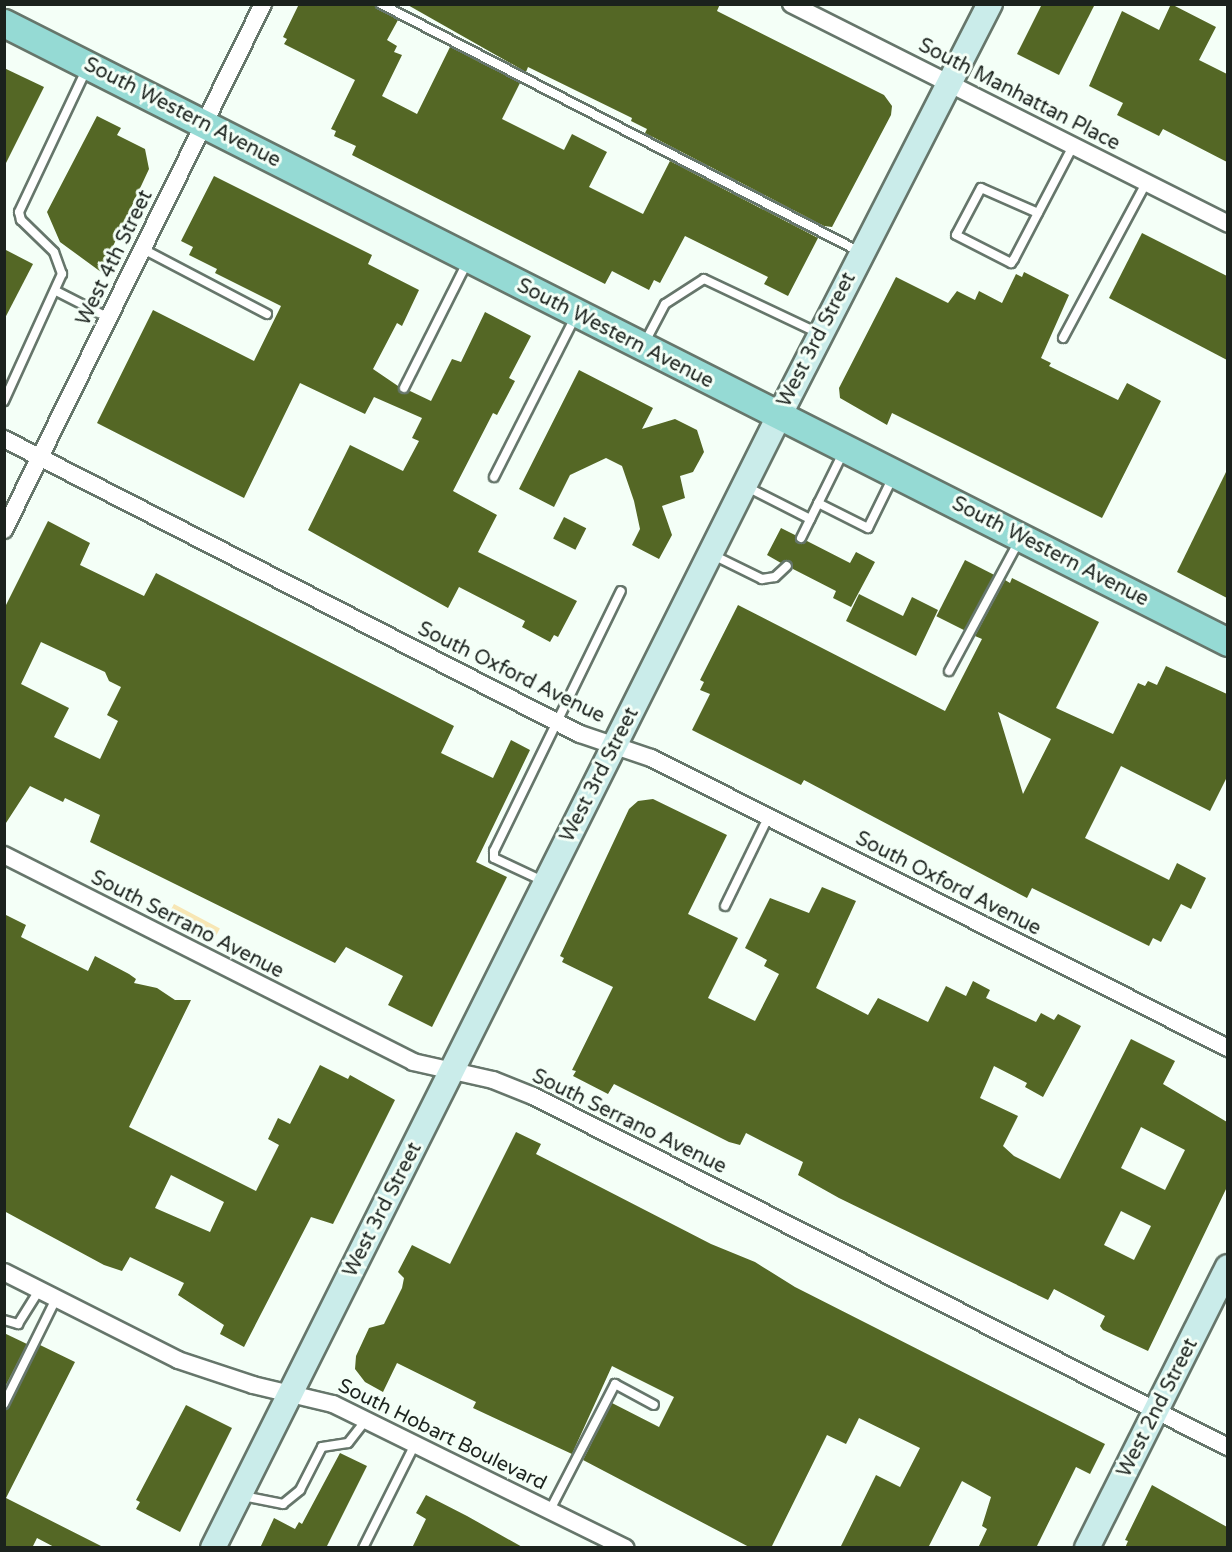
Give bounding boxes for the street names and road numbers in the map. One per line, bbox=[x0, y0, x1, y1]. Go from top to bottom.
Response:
street label: South Manhattan Place bbox=[914, 34, 1124, 156]
street label: South Western Avenue bbox=[80, 53, 284, 173]
street label: West 4th Street bbox=[72, 186, 158, 330]
street label: West 3rd Street bbox=[773, 269, 861, 411]
street label: South Western Avenue bbox=[513, 274, 717, 394]
street label: South Western Avenue bbox=[948, 492, 1152, 612]
street label: South Oxford Avenue bbox=[414, 617, 608, 729]
street label: West 3rd Street bbox=[556, 704, 644, 846]
street label: South Oxford Avenue bbox=[851, 827, 1045, 941]
street label: South Serrano Avenue bbox=[87, 866, 287, 984]
street label: South Serrano Avenue bbox=[528, 1065, 730, 1179]
street label: West 3rd Street bbox=[339, 1139, 427, 1281]
street label: West 2nd Street bbox=[1113, 1335, 1203, 1481]
street label: South Hobart Boulevard bbox=[334, 1374, 550, 1496]

